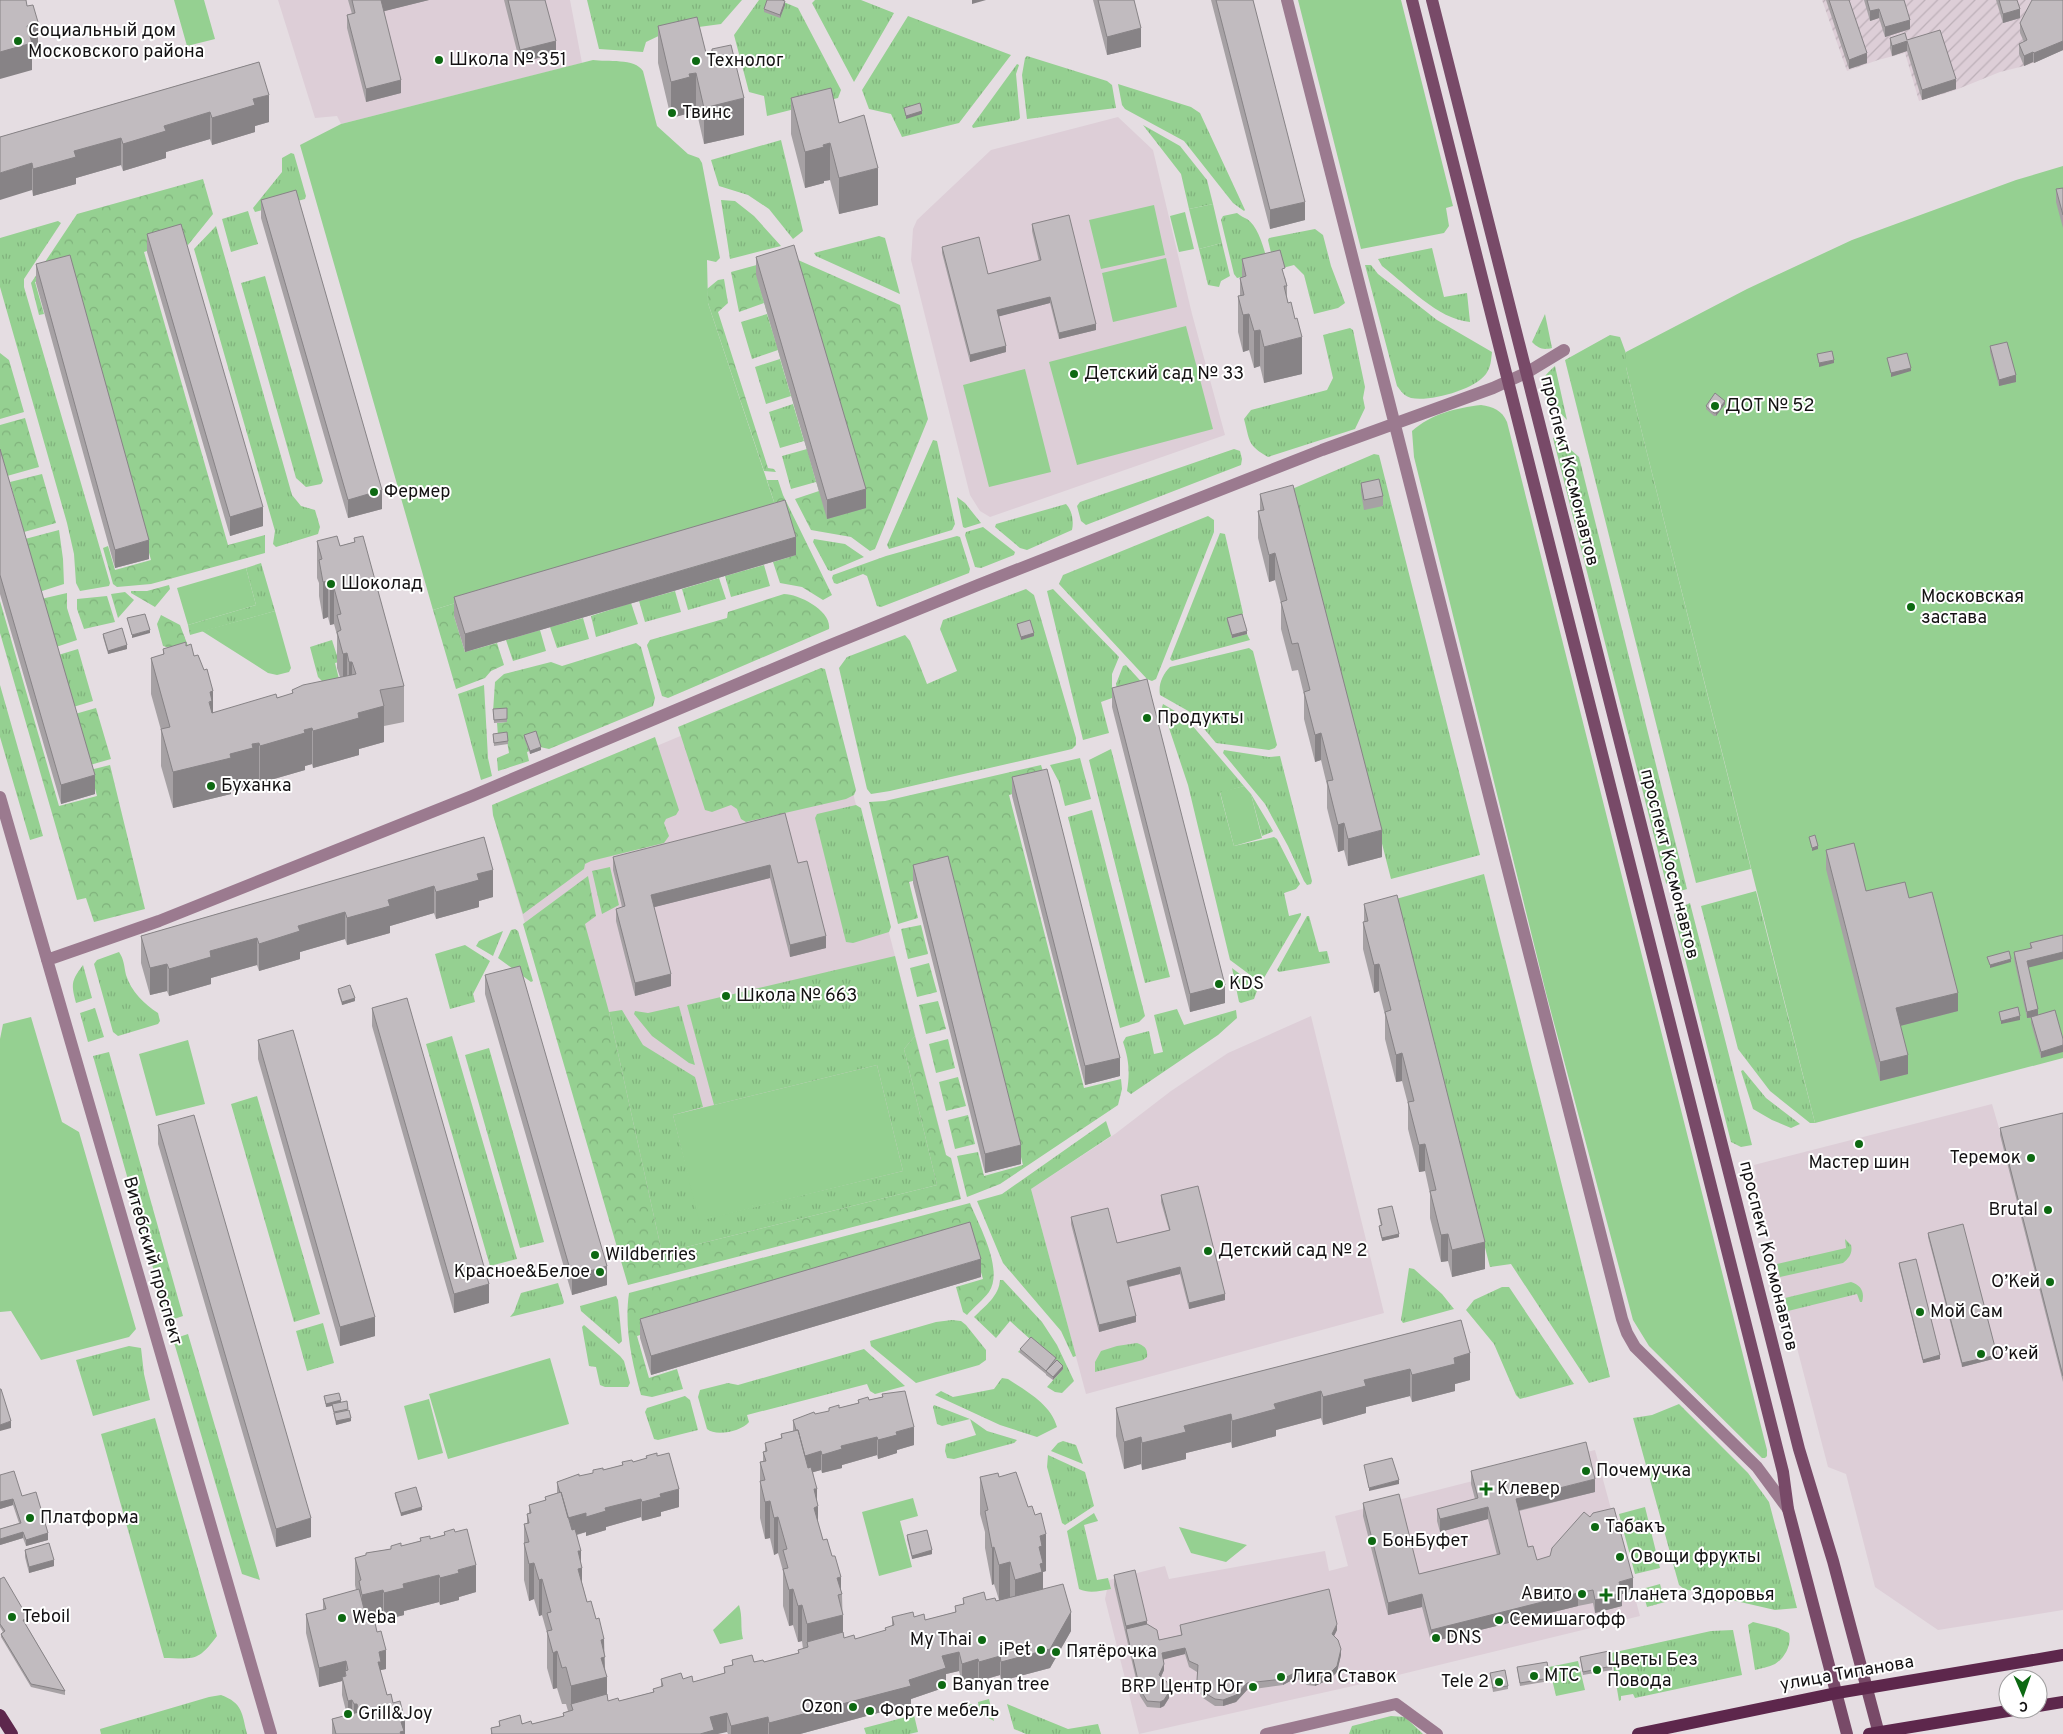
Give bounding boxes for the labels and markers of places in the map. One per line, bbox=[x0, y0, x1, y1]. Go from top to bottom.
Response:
place label: Социальный дом Московского района bbox=[28, 20, 204, 64]
marker: Социальный дом Московского района bbox=[12, 35, 24, 47]
place label: Школа № 351 bbox=[449, 49, 567, 72]
place label: Технолог bbox=[706, 50, 784, 73]
marker: Школа № 351 bbox=[433, 54, 445, 66]
marker: Технолог bbox=[690, 55, 702, 67]
place label: Твинс bbox=[682, 102, 731, 125]
marker: Твинс bbox=[666, 107, 678, 119]
place label: Детский сад № 33 bbox=[1084, 363, 1244, 386]
marker: Детский сад № 33 bbox=[1068, 368, 1080, 380]
place label: ДОТ № 52 bbox=[1725, 395, 1814, 418]
marker: ДОТ № 52 bbox=[1709, 400, 1721, 412]
place label: Фермер bbox=[384, 481, 451, 504]
marker: Фермер bbox=[368, 486, 380, 498]
place label: Шоколад bbox=[341, 573, 423, 596]
marker: Шоколад bbox=[325, 578, 337, 590]
place label: Московская застава bbox=[1921, 586, 2024, 630]
marker: Московская застава bbox=[1905, 601, 1917, 613]
place label: Продукты bbox=[1157, 707, 1244, 730]
marker: Продукты bbox=[1141, 712, 1153, 724]
place label: Буханка bbox=[221, 775, 291, 798]
marker: Буханка bbox=[205, 780, 217, 792]
place label: KDS bbox=[1229, 973, 1264, 996]
marker: KDS bbox=[1213, 978, 1225, 990]
place label: Школа № 663 bbox=[736, 985, 857, 1008]
marker: Школа № 663 bbox=[720, 990, 732, 1002]
marker: Мастер шин bbox=[1853, 1138, 1865, 1150]
place label: Теремок bbox=[1950, 1147, 2021, 1170]
place label: Мастер шин bbox=[1808, 1152, 1910, 1175]
marker: Теремок bbox=[2025, 1152, 2037, 1164]
place label: Brutal bbox=[1988, 1199, 2038, 1222]
marker: Brutal bbox=[2042, 1204, 2054, 1216]
place label: Детский сад № 2 bbox=[1218, 1240, 1368, 1263]
place label: Wildberries bbox=[605, 1244, 696, 1267]
marker: Детский сад № 2 bbox=[1202, 1245, 1214, 1257]
marker: Wildberries bbox=[589, 1249, 601, 1261]
place label: Красное&Белое bbox=[454, 1261, 590, 1284]
marker: Красное&Белое bbox=[594, 1266, 606, 1278]
place label: О’Кей bbox=[1991, 1271, 2040, 1294]
marker: О’Кей bbox=[2044, 1276, 2056, 1288]
place label: Мой Сам bbox=[1930, 1301, 2003, 1324]
marker: Мой Сам bbox=[1914, 1306, 1926, 1318]
place label: О’кей bbox=[1991, 1343, 2039, 1366]
marker: О’кей bbox=[1975, 1348, 1987, 1360]
place label: Почемучка bbox=[1596, 1460, 1691, 1483]
marker: Почемучка bbox=[1580, 1465, 1592, 1477]
place label: Клевер bbox=[1497, 1478, 1560, 1501]
marker: Клевер bbox=[1479, 1482, 1493, 1496]
place label: Платформа bbox=[40, 1507, 138, 1530]
marker: Платформа bbox=[24, 1512, 36, 1524]
place label: Табакъ bbox=[1605, 1516, 1665, 1539]
marker: Табакъ bbox=[1589, 1521, 1601, 1533]
place label: БонБуфет bbox=[1382, 1530, 1469, 1553]
marker: БонБуфет bbox=[1366, 1535, 1378, 1547]
place label: Овощи фрукты bbox=[1630, 1546, 1761, 1569]
marker: Овощи фрукты bbox=[1614, 1551, 1626, 1563]
place label: Авито bbox=[1521, 1583, 1572, 1606]
place label: Планета Здоровья bbox=[1616, 1584, 1775, 1607]
marker: Авито bbox=[1576, 1588, 1588, 1600]
marker: Планета Здоровья bbox=[1600, 1589, 1612, 1601]
place label: Teboil bbox=[22, 1606, 70, 1629]
place label: Weba bbox=[352, 1607, 396, 1630]
place label: Семишагофф bbox=[1509, 1609, 1626, 1632]
marker: Teboil bbox=[6, 1611, 18, 1623]
marker: Weba bbox=[336, 1612, 348, 1624]
marker: Семишагофф bbox=[1493, 1614, 1505, 1626]
place label: DNS bbox=[1446, 1627, 1482, 1650]
place label: My Thai bbox=[910, 1629, 972, 1652]
marker: DNS bbox=[1430, 1632, 1442, 1644]
marker: My Thai bbox=[976, 1634, 988, 1646]
place label: iРet bbox=[999, 1639, 1031, 1662]
place label: Пятёрочка bbox=[1066, 1641, 1157, 1664]
marker: iРet bbox=[1035, 1644, 1047, 1656]
marker: Пятёрочка bbox=[1050, 1646, 1062, 1658]
place label: Цветы Без Повода bbox=[1607, 1649, 1698, 1693]
marker: Цветы Без Повода bbox=[1591, 1664, 1603, 1676]
place label: МТС bbox=[1544, 1665, 1580, 1688]
place label: Лига Ставок bbox=[1291, 1666, 1397, 1689]
marker: МТС bbox=[1528, 1670, 1540, 1682]
marker: Лига Ставок bbox=[1275, 1671, 1287, 1683]
place label: Tele 2 bbox=[1441, 1671, 1489, 1694]
place label: Banyan tree bbox=[952, 1674, 1049, 1697]
place label: BRP Центр Юг bbox=[1121, 1676, 1243, 1699]
marker: Tele 2 bbox=[1493, 1676, 1505, 1688]
marker: Banyan tree bbox=[936, 1679, 948, 1691]
marker: BRP Центр Юг bbox=[1247, 1681, 1259, 1693]
place label: Ozon bbox=[801, 1696, 843, 1719]
place label: Форте мебель bbox=[880, 1700, 999, 1723]
marker: Ozon bbox=[847, 1701, 859, 1713]
place label: Grill&Joy bbox=[358, 1703, 433, 1726]
marker: Форте мебель bbox=[864, 1705, 876, 1717]
marker: Grill&Joy bbox=[342, 1708, 354, 1720]

